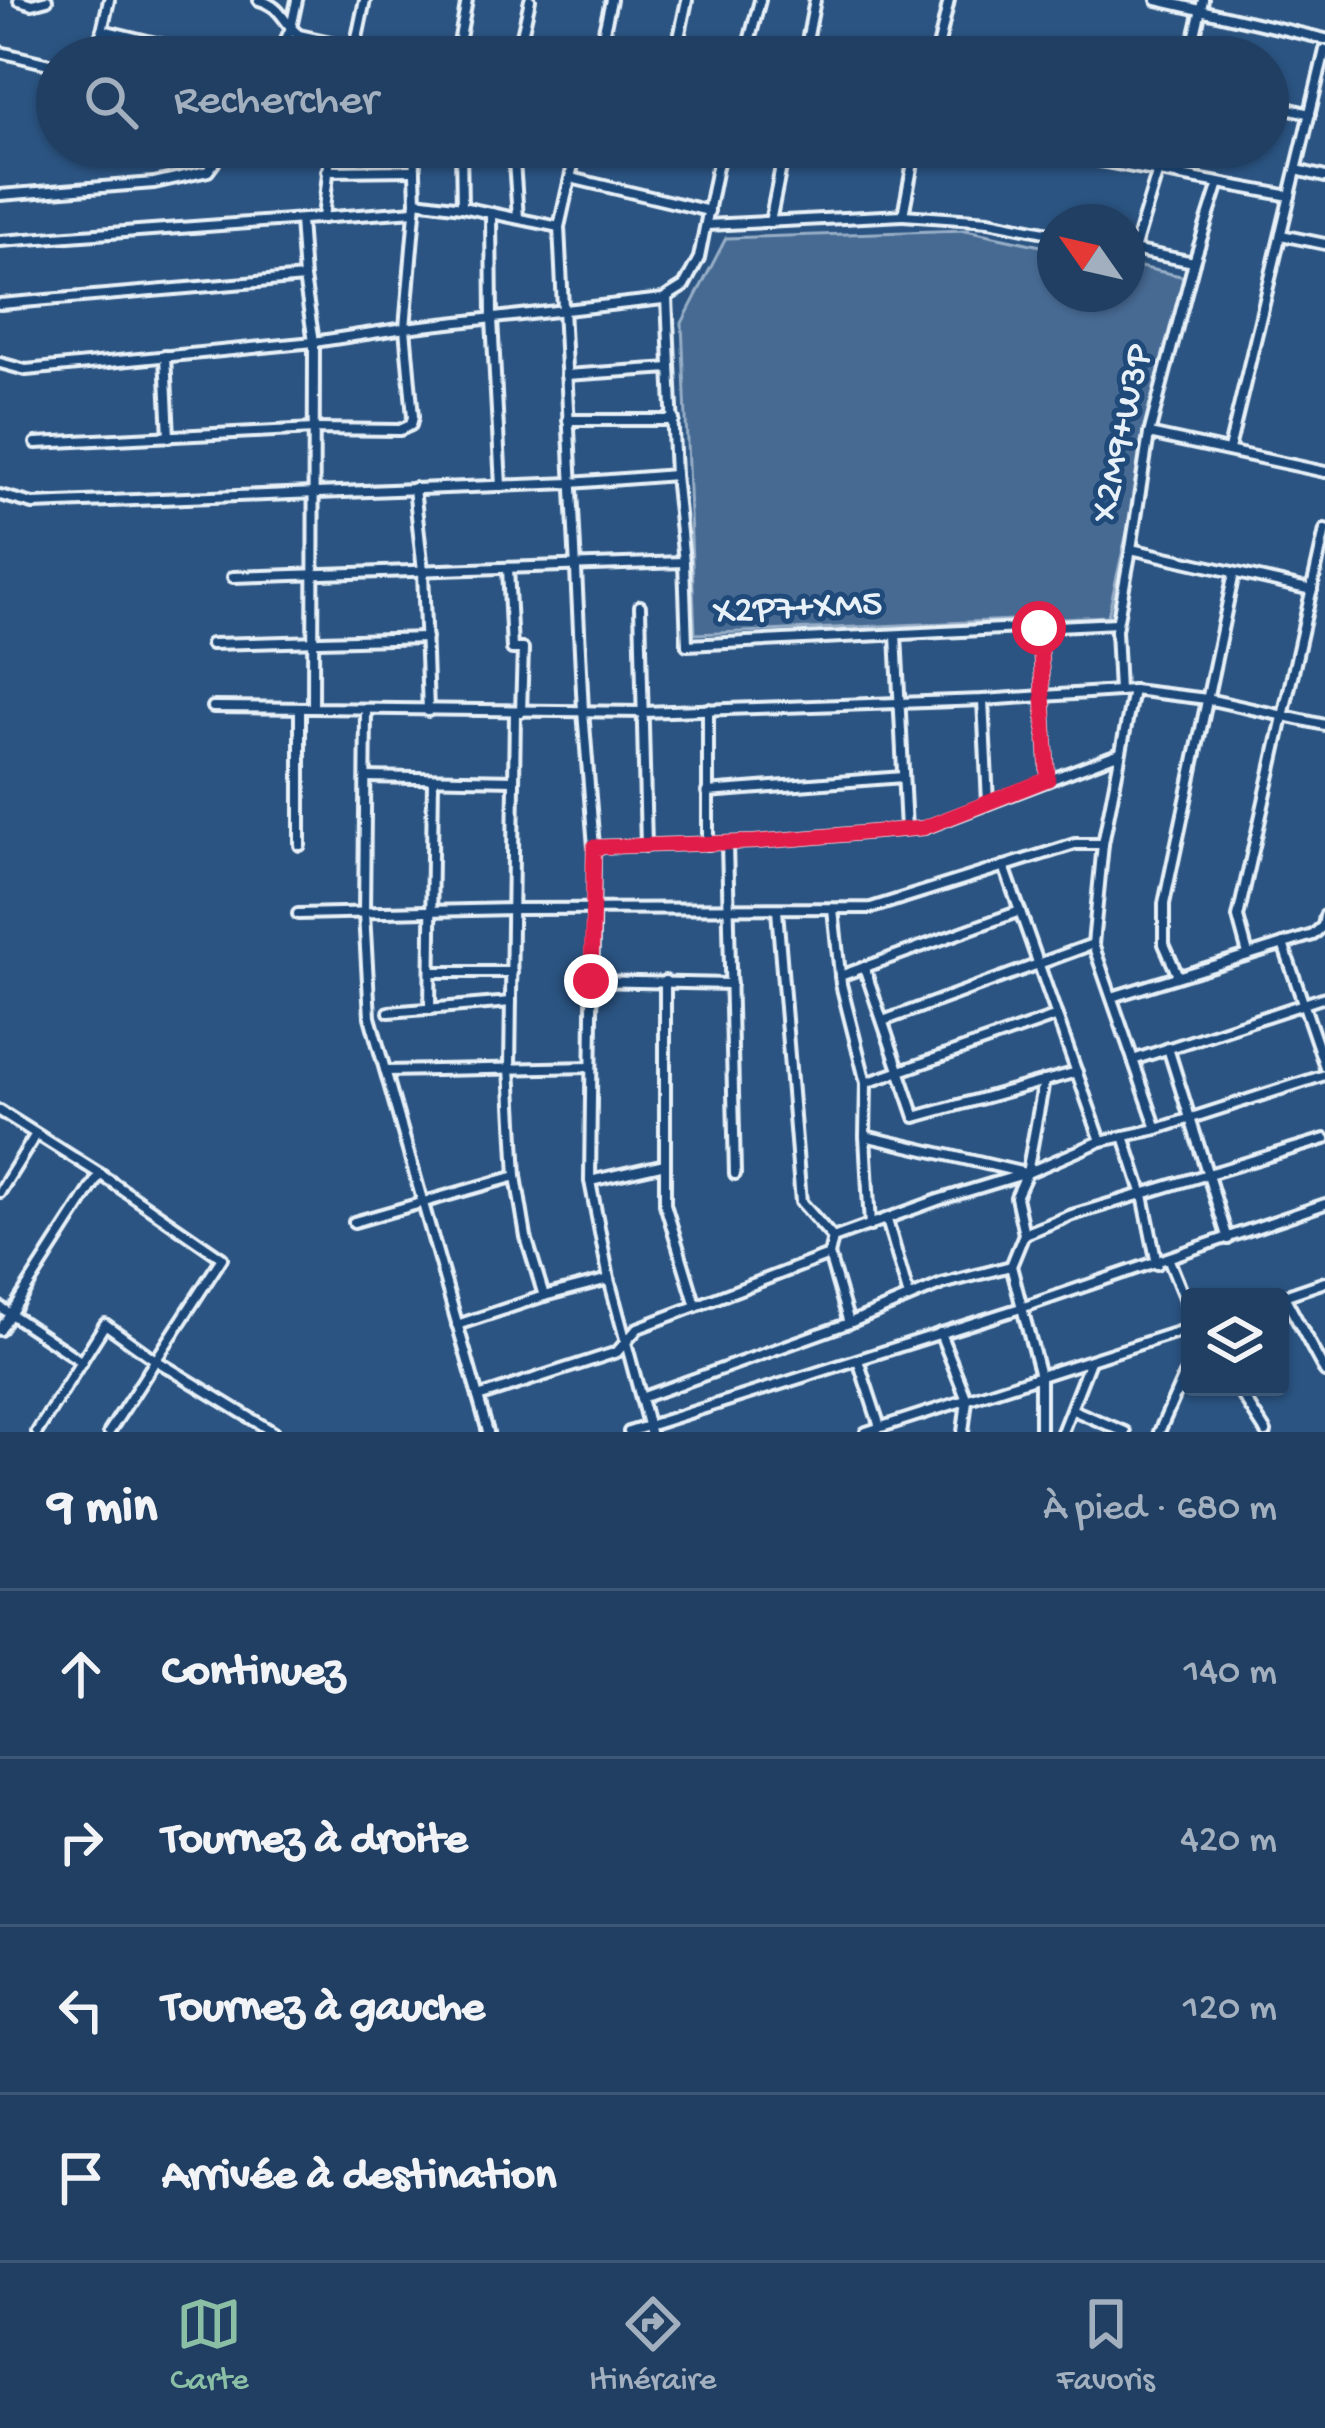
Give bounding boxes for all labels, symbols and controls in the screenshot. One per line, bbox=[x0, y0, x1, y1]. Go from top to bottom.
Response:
search box bbox=[36, 36, 1289, 168]
icon: search bbox=[78, 69, 144, 135]
text: Rechercher bbox=[174, 76, 378, 129]
north arrow bbox=[1037, 204, 1145, 312]
street label: X2M9+W3P bbox=[1083, 341, 1165, 528]
street label: X2P7+XM5 bbox=[712, 583, 883, 637]
route start bbox=[1012, 601, 1066, 655]
route end bbox=[564, 954, 618, 1008]
map controls bbox=[1181, 1288, 1289, 1396]
button: layers bbox=[1181, 1288, 1289, 1396]
text: 9 min bbox=[48, 1480, 157, 1540]
text: À pied · 680 m bbox=[1043, 1487, 1277, 1533]
icon: ahead bbox=[48, 1641, 114, 1707]
text: Continuez bbox=[162, 1647, 345, 1700]
text: 140 m bbox=[1184, 1651, 1277, 1697]
icon: right bbox=[48, 1809, 114, 1875]
text: Tournez à droite bbox=[162, 1815, 467, 1868]
text: 420 m bbox=[1180, 1819, 1277, 1865]
icon: left bbox=[48, 1977, 114, 2043]
text: Tournez à gauche bbox=[162, 1983, 485, 2036]
text: 120 m bbox=[1183, 1987, 1277, 2033]
icon: arrive bbox=[48, 2145, 114, 2211]
text: Arrivée à destination bbox=[162, 2151, 556, 2204]
tab: Carte bbox=[170, 2291, 249, 2401]
tab: Itinéraire bbox=[589, 2291, 716, 2401]
tab: Favoris bbox=[1057, 2291, 1155, 2401]

